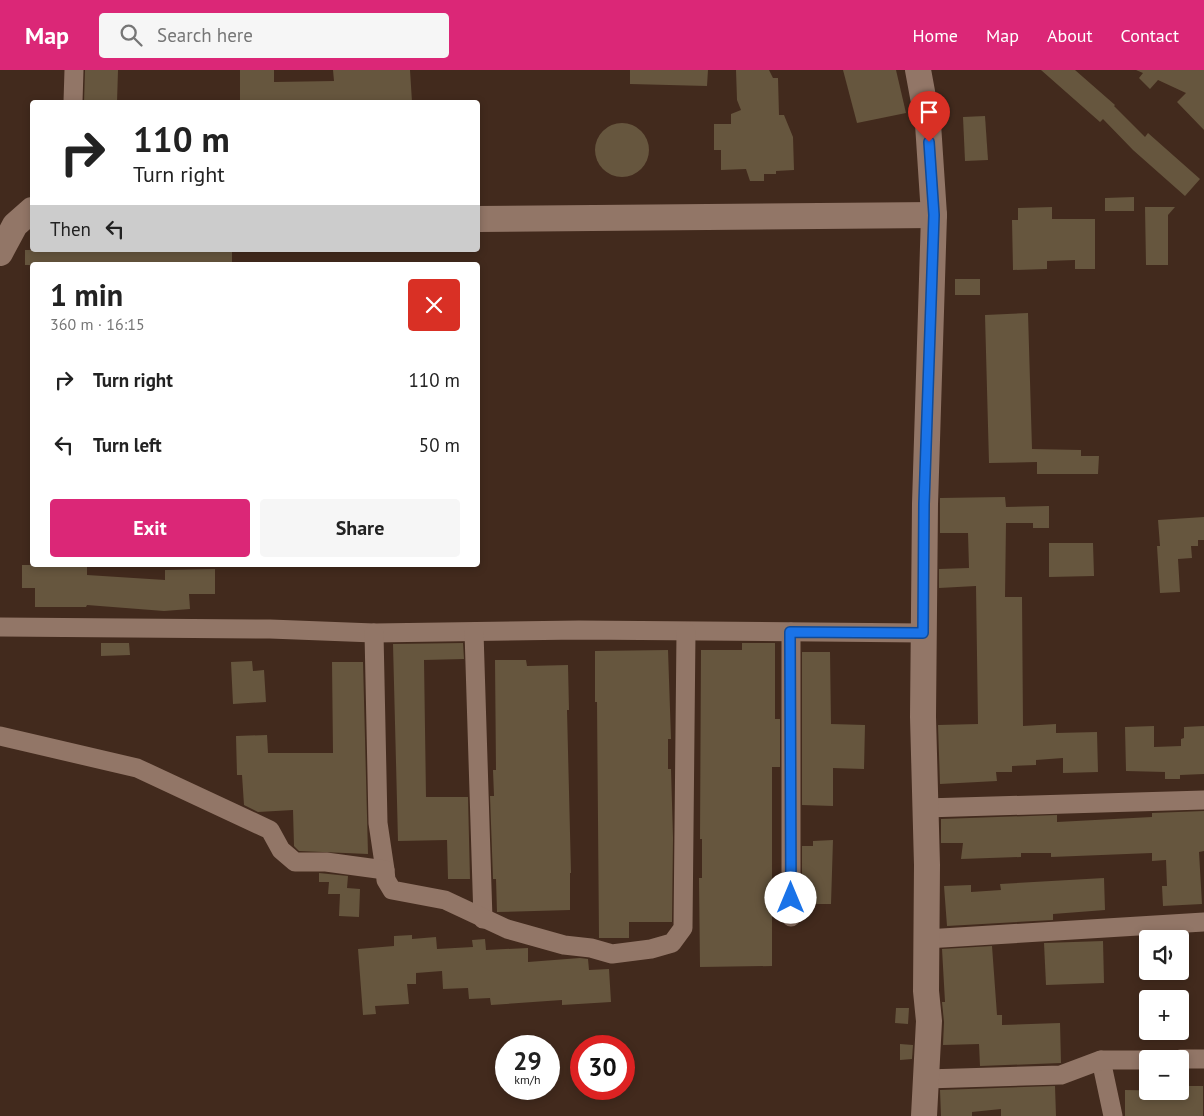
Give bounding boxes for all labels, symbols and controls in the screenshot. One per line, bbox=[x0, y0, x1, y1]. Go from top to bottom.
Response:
search box bbox=[99, 13, 449, 58]
text: Map bbox=[25, 20, 69, 51]
icon: search bbox=[117, 21, 145, 49]
text: Search here bbox=[157, 23, 253, 47]
text: Home bbox=[912, 24, 958, 47]
text: Map bbox=[986, 24, 1019, 47]
text: About bbox=[1047, 24, 1093, 47]
text: Contact bbox=[1121, 24, 1179, 47]
pin bbox=[908, 91, 950, 142]
icon: arrive bbox=[915, 98, 943, 126]
text: 110 m bbox=[133, 116, 230, 162]
icon: right bbox=[50, 120, 115, 185]
text: Turn right bbox=[133, 160, 225, 188]
icon: left bbox=[101, 215, 129, 243]
text: Then bbox=[50, 217, 91, 241]
text: 1 min bbox=[50, 275, 123, 314]
button: close bbox=[408, 279, 460, 331]
text: 360 m · 16:15 bbox=[50, 314, 145, 334]
icon: right bbox=[50, 366, 78, 394]
text: Turn right bbox=[93, 368, 173, 392]
text: 110 m bbox=[408, 368, 460, 392]
icon: left bbox=[50, 431, 78, 459]
text: Turn left bbox=[93, 433, 162, 457]
text: 50 m bbox=[419, 433, 460, 457]
button: Exit bbox=[50, 499, 250, 557]
button: Share bbox=[260, 499, 460, 557]
position arrow bbox=[764, 871, 816, 923]
map controls bbox=[1139, 930, 1189, 1100]
button: sound bbox=[1139, 930, 1189, 980]
button: + bbox=[1139, 990, 1189, 1040]
speed limit sign: 30 bbox=[570, 1035, 635, 1100]
text: 29 bbox=[513, 1045, 542, 1077]
button: − bbox=[1139, 1050, 1189, 1100]
text: km/h bbox=[514, 1072, 541, 1087]

